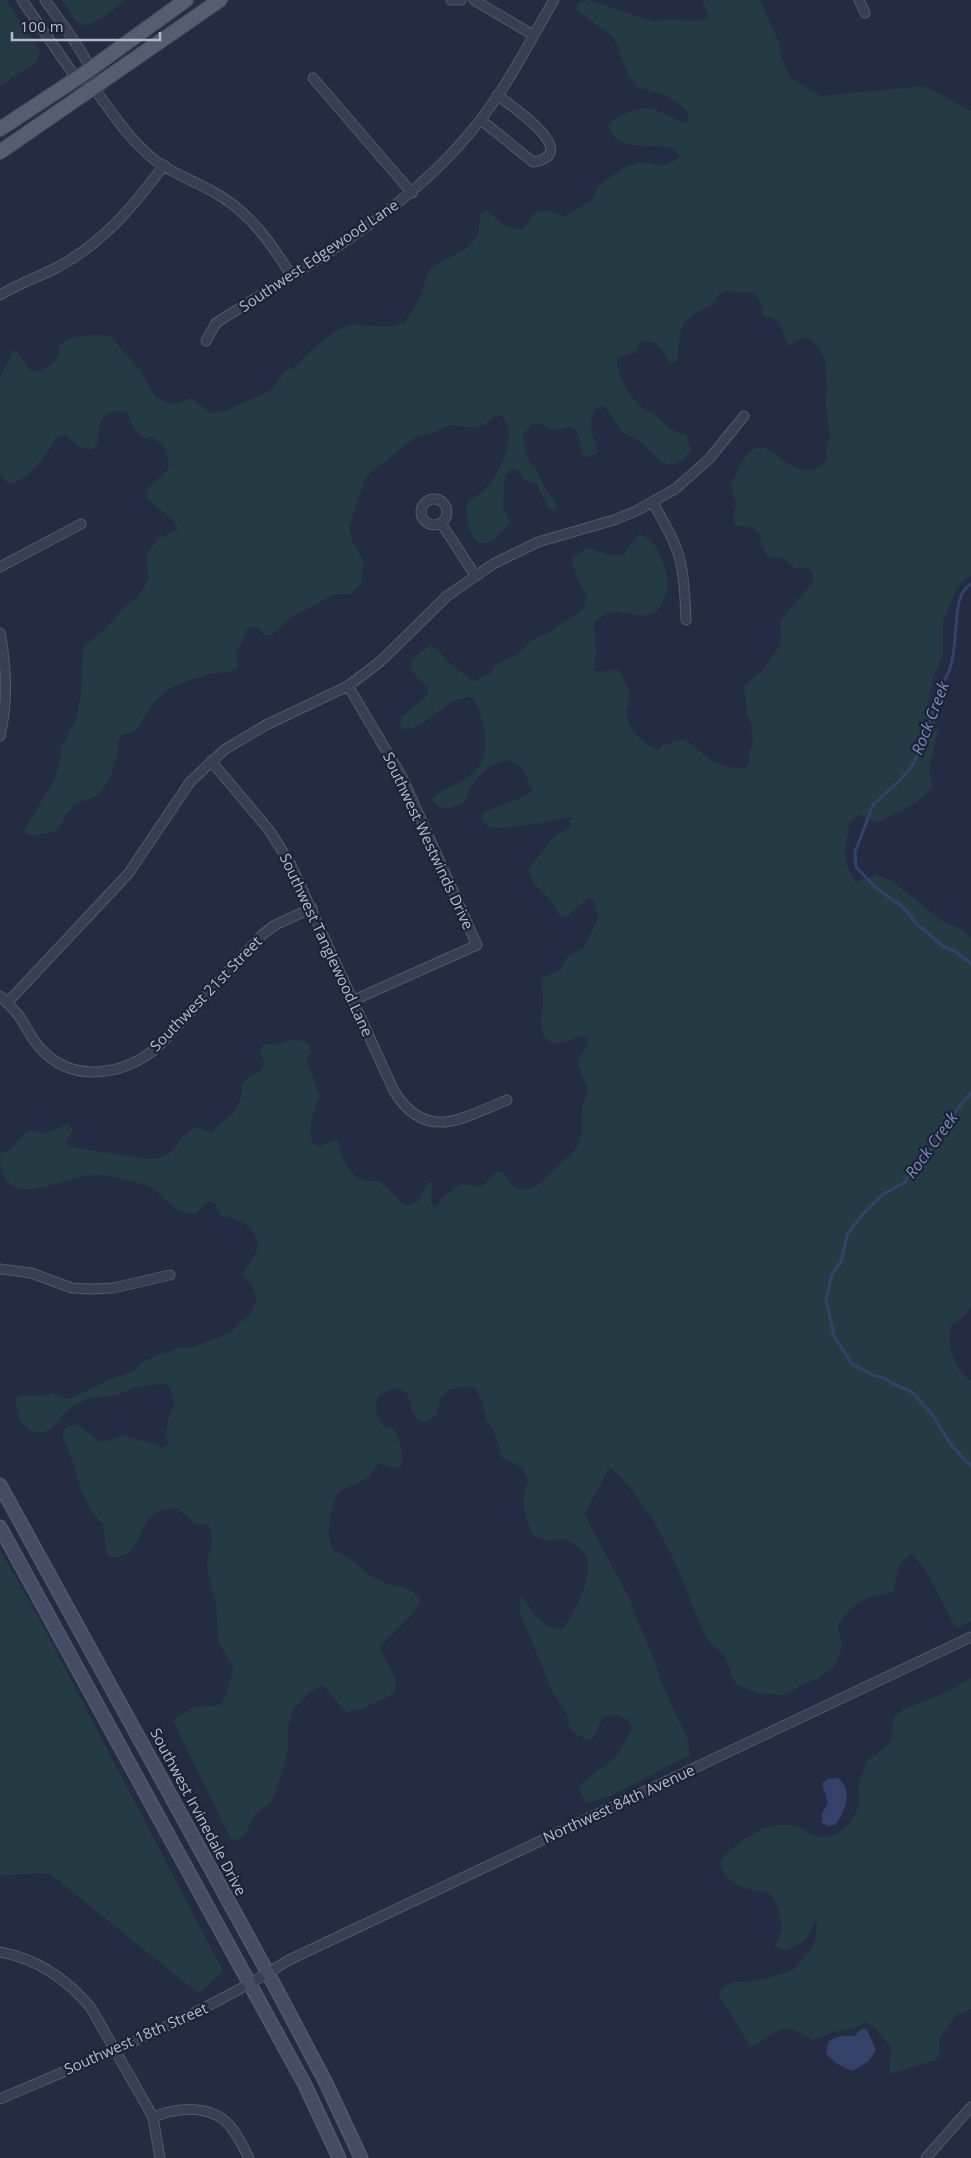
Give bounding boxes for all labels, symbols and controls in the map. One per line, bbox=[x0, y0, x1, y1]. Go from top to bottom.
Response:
scale bar bbox=[12, 10, 160, 42]
text: 100 m bbox=[20, 16, 64, 36]
street label: Southwest Edgewood Lane bbox=[235, 194, 402, 316]
water label: Rock Creek bbox=[906, 677, 954, 758]
street label: Southwest Westwinds Drive bbox=[379, 749, 479, 933]
street label: Southwest Tanglewood Lane bbox=[276, 850, 378, 1039]
street label: Southwest 21st Street bbox=[145, 931, 266, 1055]
water label: Rock Creek bbox=[900, 1106, 963, 1183]
street label: Southwest Irvinedale Drive bbox=[146, 1724, 252, 1899]
street label: Northwest 84th Avenue bbox=[539, 1759, 698, 1847]
street label: Southwest 18th Street bbox=[61, 1997, 210, 2079]

